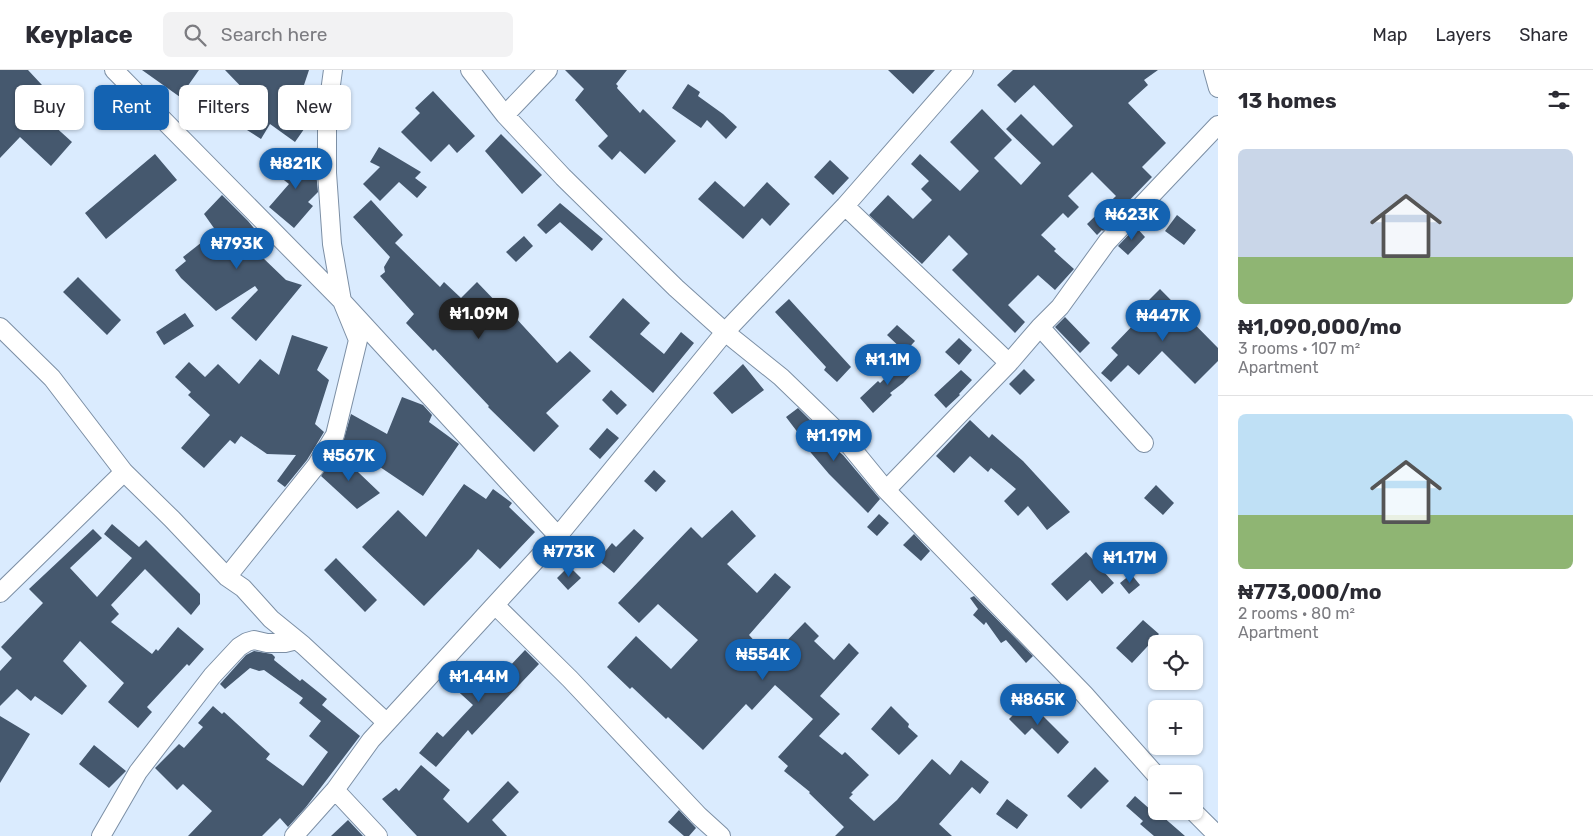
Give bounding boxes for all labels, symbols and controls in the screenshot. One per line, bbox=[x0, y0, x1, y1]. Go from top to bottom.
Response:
search box bbox=[163, 12, 513, 57]
text: Keyplace bbox=[25, 21, 133, 49]
icon: search bbox=[181, 21, 209, 49]
text: Search here bbox=[221, 23, 327, 46]
text: Map bbox=[1373, 24, 1408, 46]
text: Layers bbox=[1436, 24, 1491, 46]
text: Share bbox=[1519, 24, 1568, 46]
chip: Buy bbox=[15, 85, 84, 130]
chip: Rent bbox=[94, 85, 169, 130]
chip: Filters bbox=[179, 85, 268, 130]
chip: New bbox=[278, 85, 351, 130]
icon: filters bbox=[1545, 86, 1573, 114]
text: 13 homes bbox=[1238, 88, 1337, 113]
pin: ₦821K bbox=[261, 148, 331, 190]
text: ₦821K bbox=[270, 154, 322, 173]
icon: home bbox=[1361, 181, 1451, 271]
pin: ₦623K bbox=[1097, 198, 1167, 241]
text: ₦623K bbox=[1105, 205, 1159, 224]
pin: ₦793K bbox=[202, 228, 272, 270]
text: ₦793K bbox=[211, 234, 263, 253]
pin: ₦1.09M bbox=[438, 298, 520, 340]
pin: ₦447K bbox=[1128, 300, 1198, 342]
text: ₦1.09M bbox=[450, 304, 508, 323]
text: ₦447K bbox=[1137, 306, 1189, 325]
text: ₦1,090,000/mo bbox=[1238, 314, 1402, 339]
text: 3 rooms · 107 m² bbox=[1238, 339, 1360, 358]
pin: ₦1.1M bbox=[853, 344, 923, 386]
text: ₦1.1M bbox=[866, 350, 910, 369]
text: Apartment bbox=[1238, 358, 1318, 377]
pin: ₦1.19M bbox=[793, 420, 875, 462]
text: ₦1.19M bbox=[807, 426, 861, 445]
pin: ₦567K bbox=[314, 440, 384, 482]
text: ₦567K bbox=[323, 446, 375, 465]
icon: home bbox=[1361, 447, 1451, 537]
pin: ₦773K bbox=[534, 536, 604, 578]
text: ₦773K bbox=[543, 542, 595, 561]
pin: ₦1.17M bbox=[1089, 542, 1171, 584]
text: ₦1.17M bbox=[1103, 548, 1157, 567]
text: ₦773,000/mo bbox=[1238, 579, 1381, 604]
text: 2 rooms · 80 m² bbox=[1238, 604, 1355, 623]
text: Apartment bbox=[1238, 623, 1318, 642]
map controls bbox=[1148, 635, 1203, 820]
button: locate bbox=[1148, 635, 1203, 690]
pin: ₦554K bbox=[728, 638, 798, 681]
text: ₦554K bbox=[736, 645, 790, 664]
pin: ₦1.44M bbox=[438, 660, 520, 703]
text: ₦1.44M bbox=[449, 667, 509, 686]
pin: ₦865K bbox=[1003, 684, 1073, 726]
text: ₦865K bbox=[1011, 690, 1065, 709]
button: + bbox=[1148, 700, 1203, 755]
button: − bbox=[1148, 765, 1203, 820]

